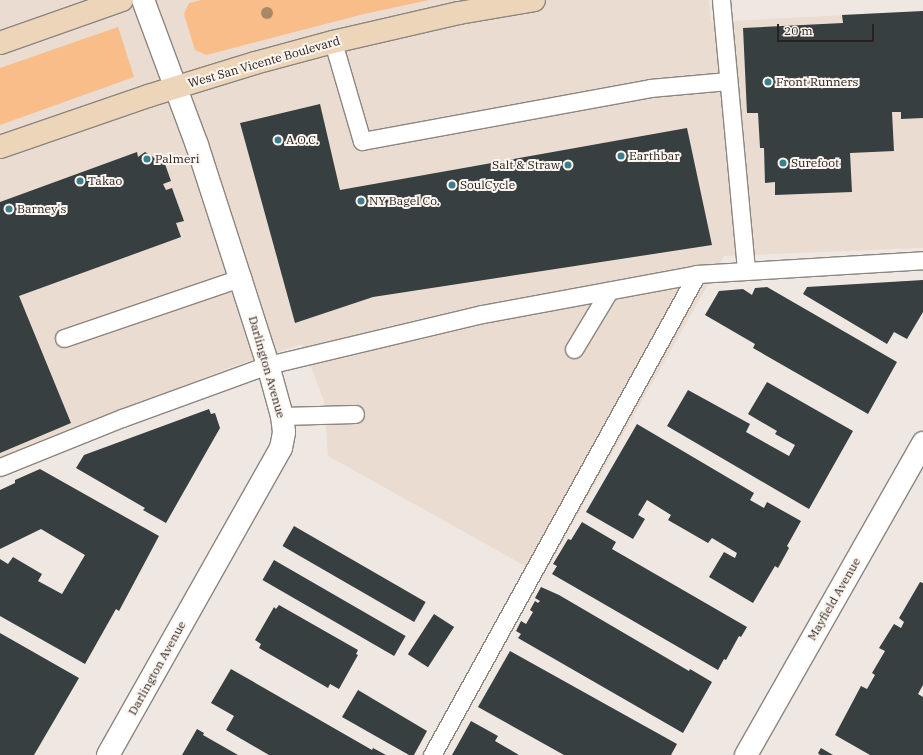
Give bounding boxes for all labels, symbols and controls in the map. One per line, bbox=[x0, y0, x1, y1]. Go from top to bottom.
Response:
scale bar bbox=[779, 16, 876, 42]
text: 20 m bbox=[784, 23, 813, 38]
street label: West San Vicente Boulevard bbox=[186, 33, 342, 91]
place label: Front Runners bbox=[776, 75, 858, 89]
marker: Front Runners bbox=[763, 77, 773, 87]
place label: A.O.C. bbox=[286, 133, 319, 147]
marker: A.O.C. bbox=[273, 135, 283, 145]
place label: Earthbar bbox=[629, 149, 680, 163]
marker: Earthbar bbox=[616, 151, 626, 161]
place label: Palmeri bbox=[155, 152, 199, 166]
marker: Palmeri bbox=[142, 154, 152, 164]
place label: Surefoot bbox=[791, 156, 839, 170]
place label: Salt & Straw bbox=[492, 158, 560, 172]
marker: Surefoot bbox=[778, 158, 788, 168]
marker: Salt & Straw bbox=[563, 160, 573, 170]
place label: Takao bbox=[88, 174, 122, 188]
marker: Takao bbox=[75, 176, 85, 186]
place label: SoulCycle bbox=[460, 178, 515, 192]
marker: SoulCycle bbox=[447, 180, 457, 190]
place label: NY Bagel Co. bbox=[369, 194, 440, 208]
marker: NY Bagel Co. bbox=[356, 196, 366, 206]
place label: Barney's bbox=[17, 202, 66, 216]
marker: Barney's bbox=[4, 204, 14, 214]
street label: Darlington Avenue bbox=[246, 314, 288, 420]
street label: Mayfield Avenue bbox=[804, 555, 864, 643]
street label: Darlington Avenue bbox=[125, 618, 189, 718]

